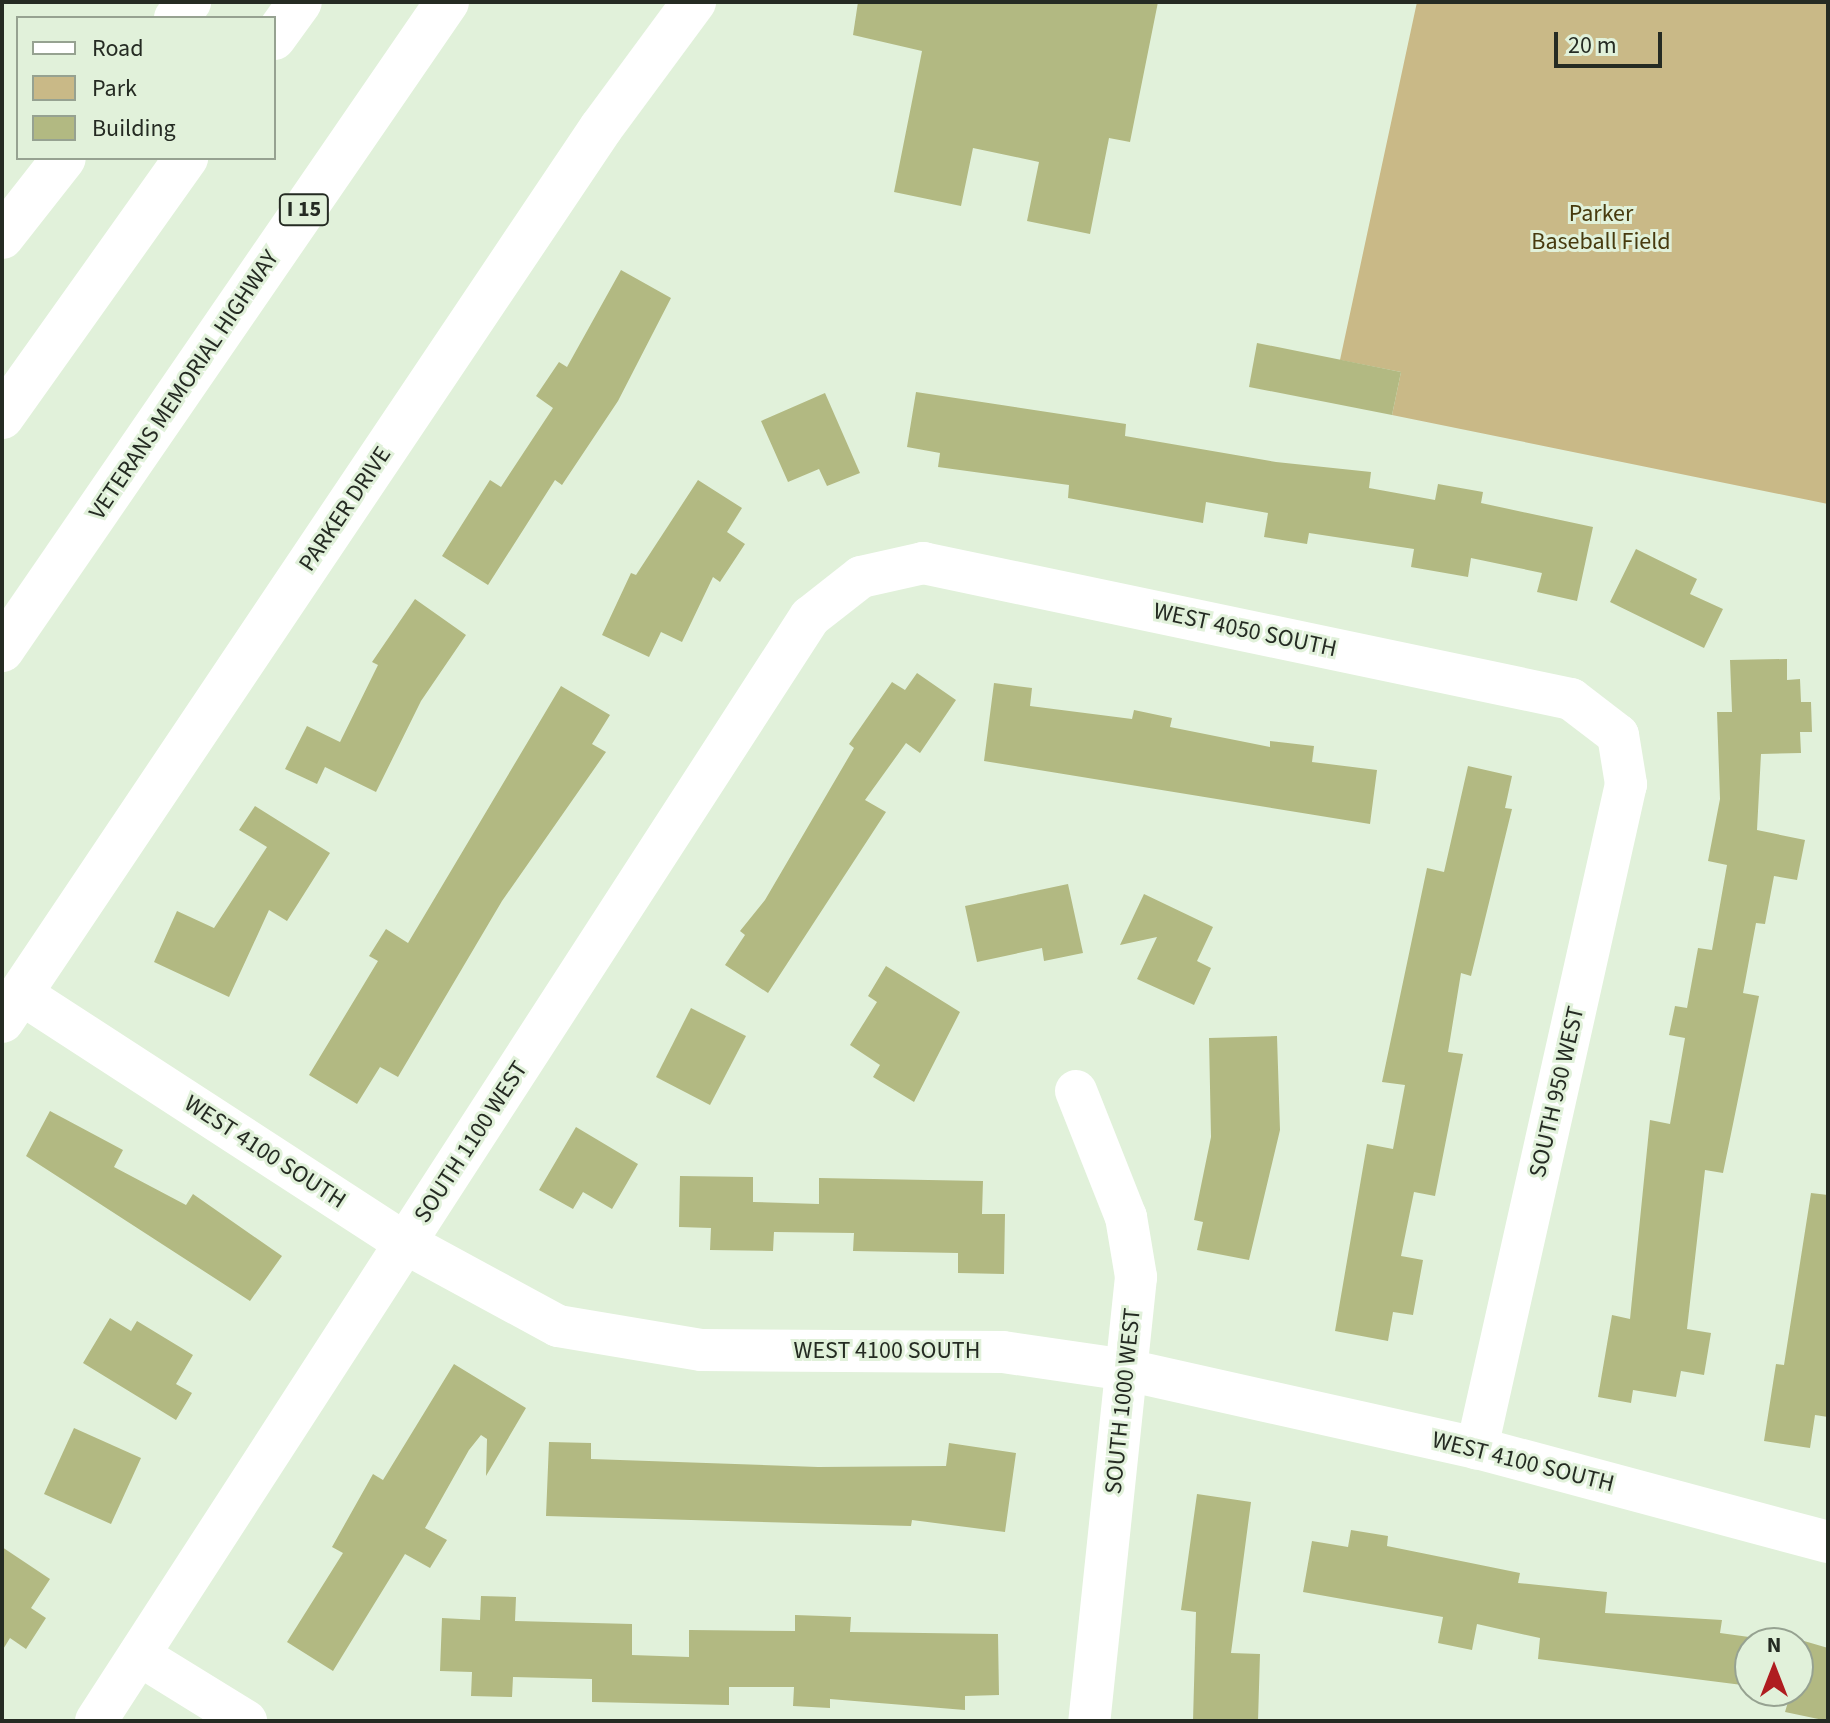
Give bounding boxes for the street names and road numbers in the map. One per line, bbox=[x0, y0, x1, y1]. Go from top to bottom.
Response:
road number: I 15 bbox=[278, 192, 330, 228]
street label: VETERANS MEMORIAL HIGHWAY bbox=[83, 245, 285, 525]
street label: PARKER DRIVE bbox=[293, 441, 397, 577]
street label: WEST 4050 SOUTH bbox=[1151, 596, 1339, 664]
street label: SOUTH 950 WEST bbox=[1523, 1004, 1591, 1180]
street label: SOUTH 1100 WEST bbox=[408, 1056, 534, 1228]
street label: WEST 4100 SOUTH bbox=[179, 1089, 351, 1215]
street label: SOUTH 1000 WEST bbox=[1099, 1307, 1147, 1495]
street label: WEST 4100 SOUTH bbox=[794, 1337, 980, 1365]
street label: WEST 4100 SOUTH bbox=[1429, 1425, 1617, 1499]

